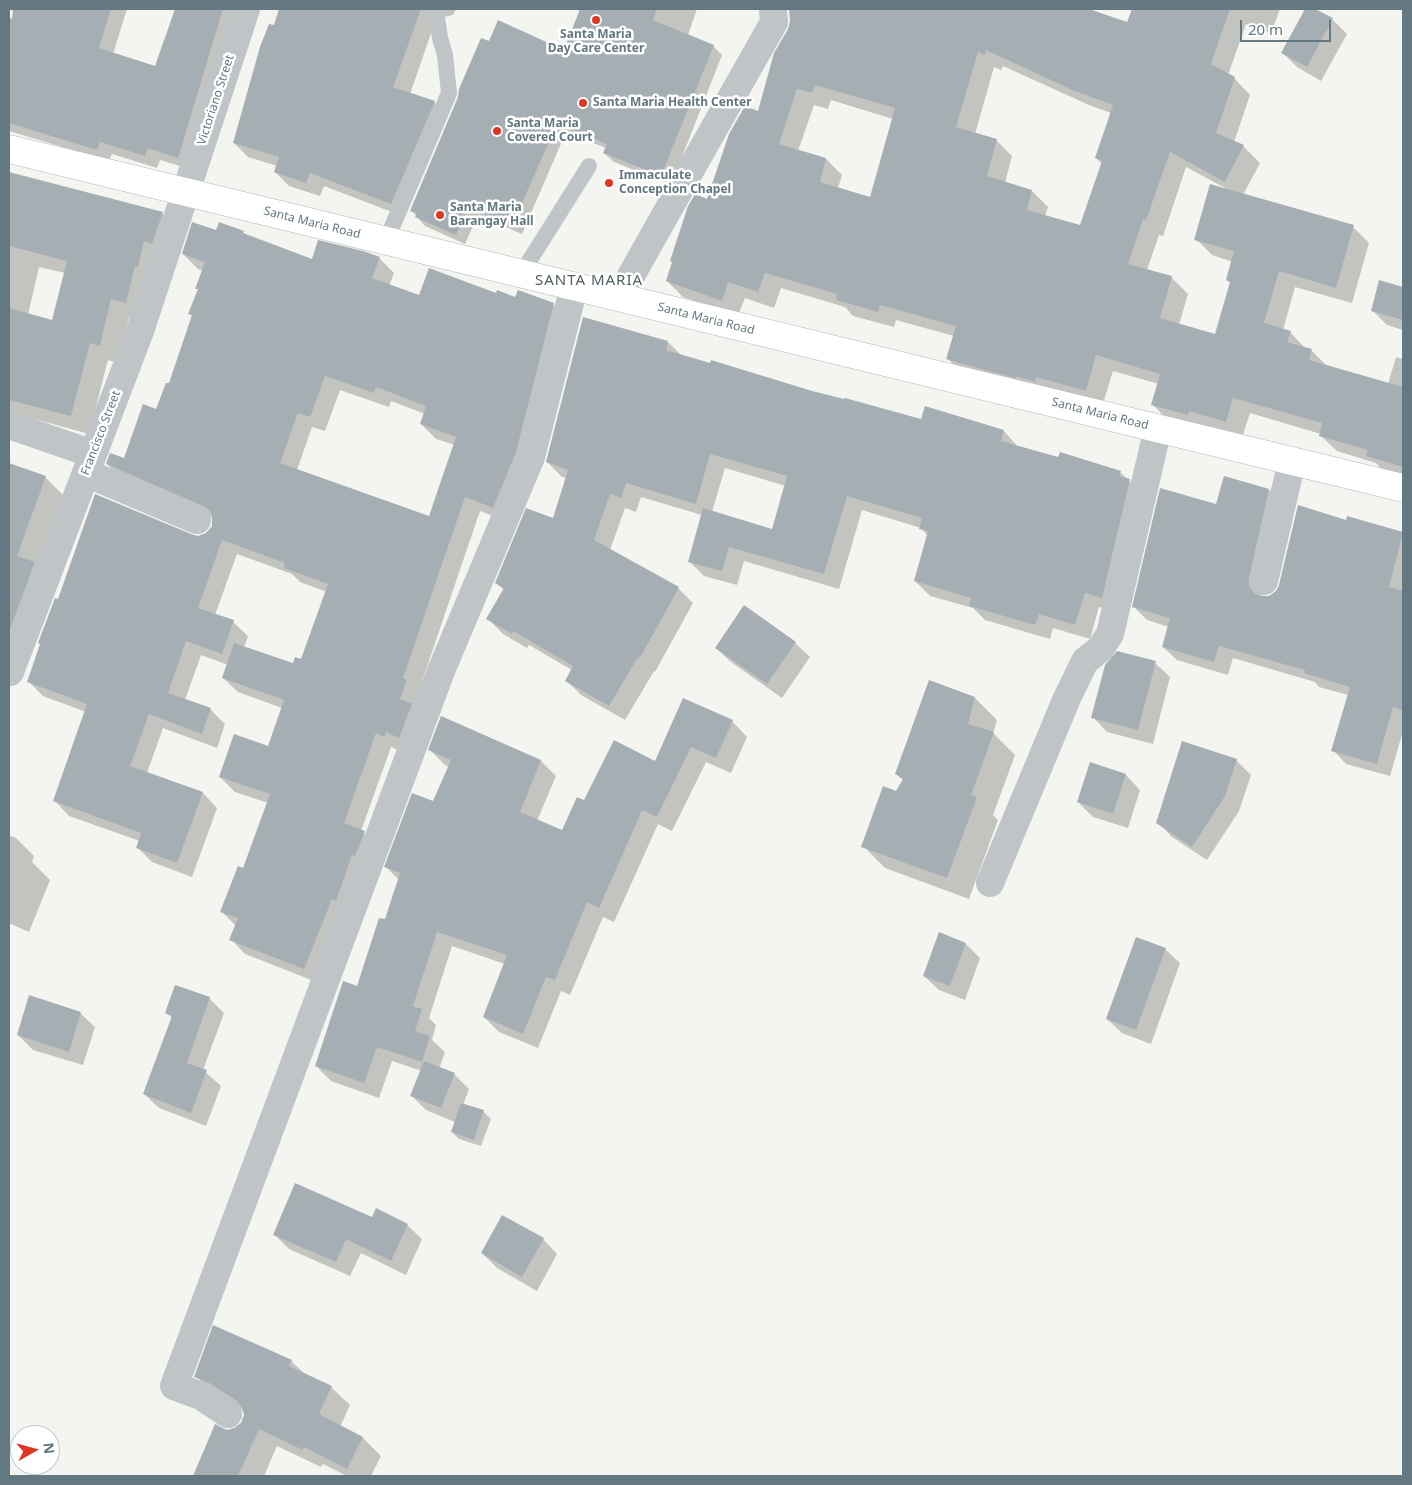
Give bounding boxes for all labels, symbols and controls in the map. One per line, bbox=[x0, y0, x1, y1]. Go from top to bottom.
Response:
scale bar bbox=[1242, 10, 1333, 42]
marker: Santa Maria Day Care Center bbox=[590, 14, 602, 26]
text: 20 m bbox=[1248, 19, 1283, 39]
place label: Santa Maria Day Care Center bbox=[548, 28, 644, 56]
street label: Victoriano Street bbox=[195, 53, 237, 147]
place label: Santa Maria Health Center bbox=[593, 96, 752, 110]
marker: Santa Maria Health Center bbox=[577, 97, 589, 109]
place label: Santa Maria Covered Court bbox=[507, 117, 593, 145]
marker: Santa Maria Covered Court bbox=[491, 125, 503, 137]
place label: Immaculate Conception Chapel bbox=[619, 169, 731, 197]
marker: Immaculate Conception Chapel bbox=[603, 177, 615, 189]
place label: Santa Maria Barangay Hall bbox=[450, 201, 534, 229]
street label: Santa Maria Road bbox=[262, 204, 362, 242]
marker: Santa Maria Barangay Hall bbox=[434, 209, 446, 221]
district label: SANTA MARIA bbox=[534, 272, 644, 290]
street label: Santa Maria Road bbox=[656, 300, 756, 338]
street label: Francisco Street bbox=[78, 389, 124, 477]
street label: Santa Maria Road bbox=[1050, 395, 1150, 433]
north arrow bbox=[10, 1425, 60, 1475]
text: N bbox=[39, 1441, 60, 1455]

